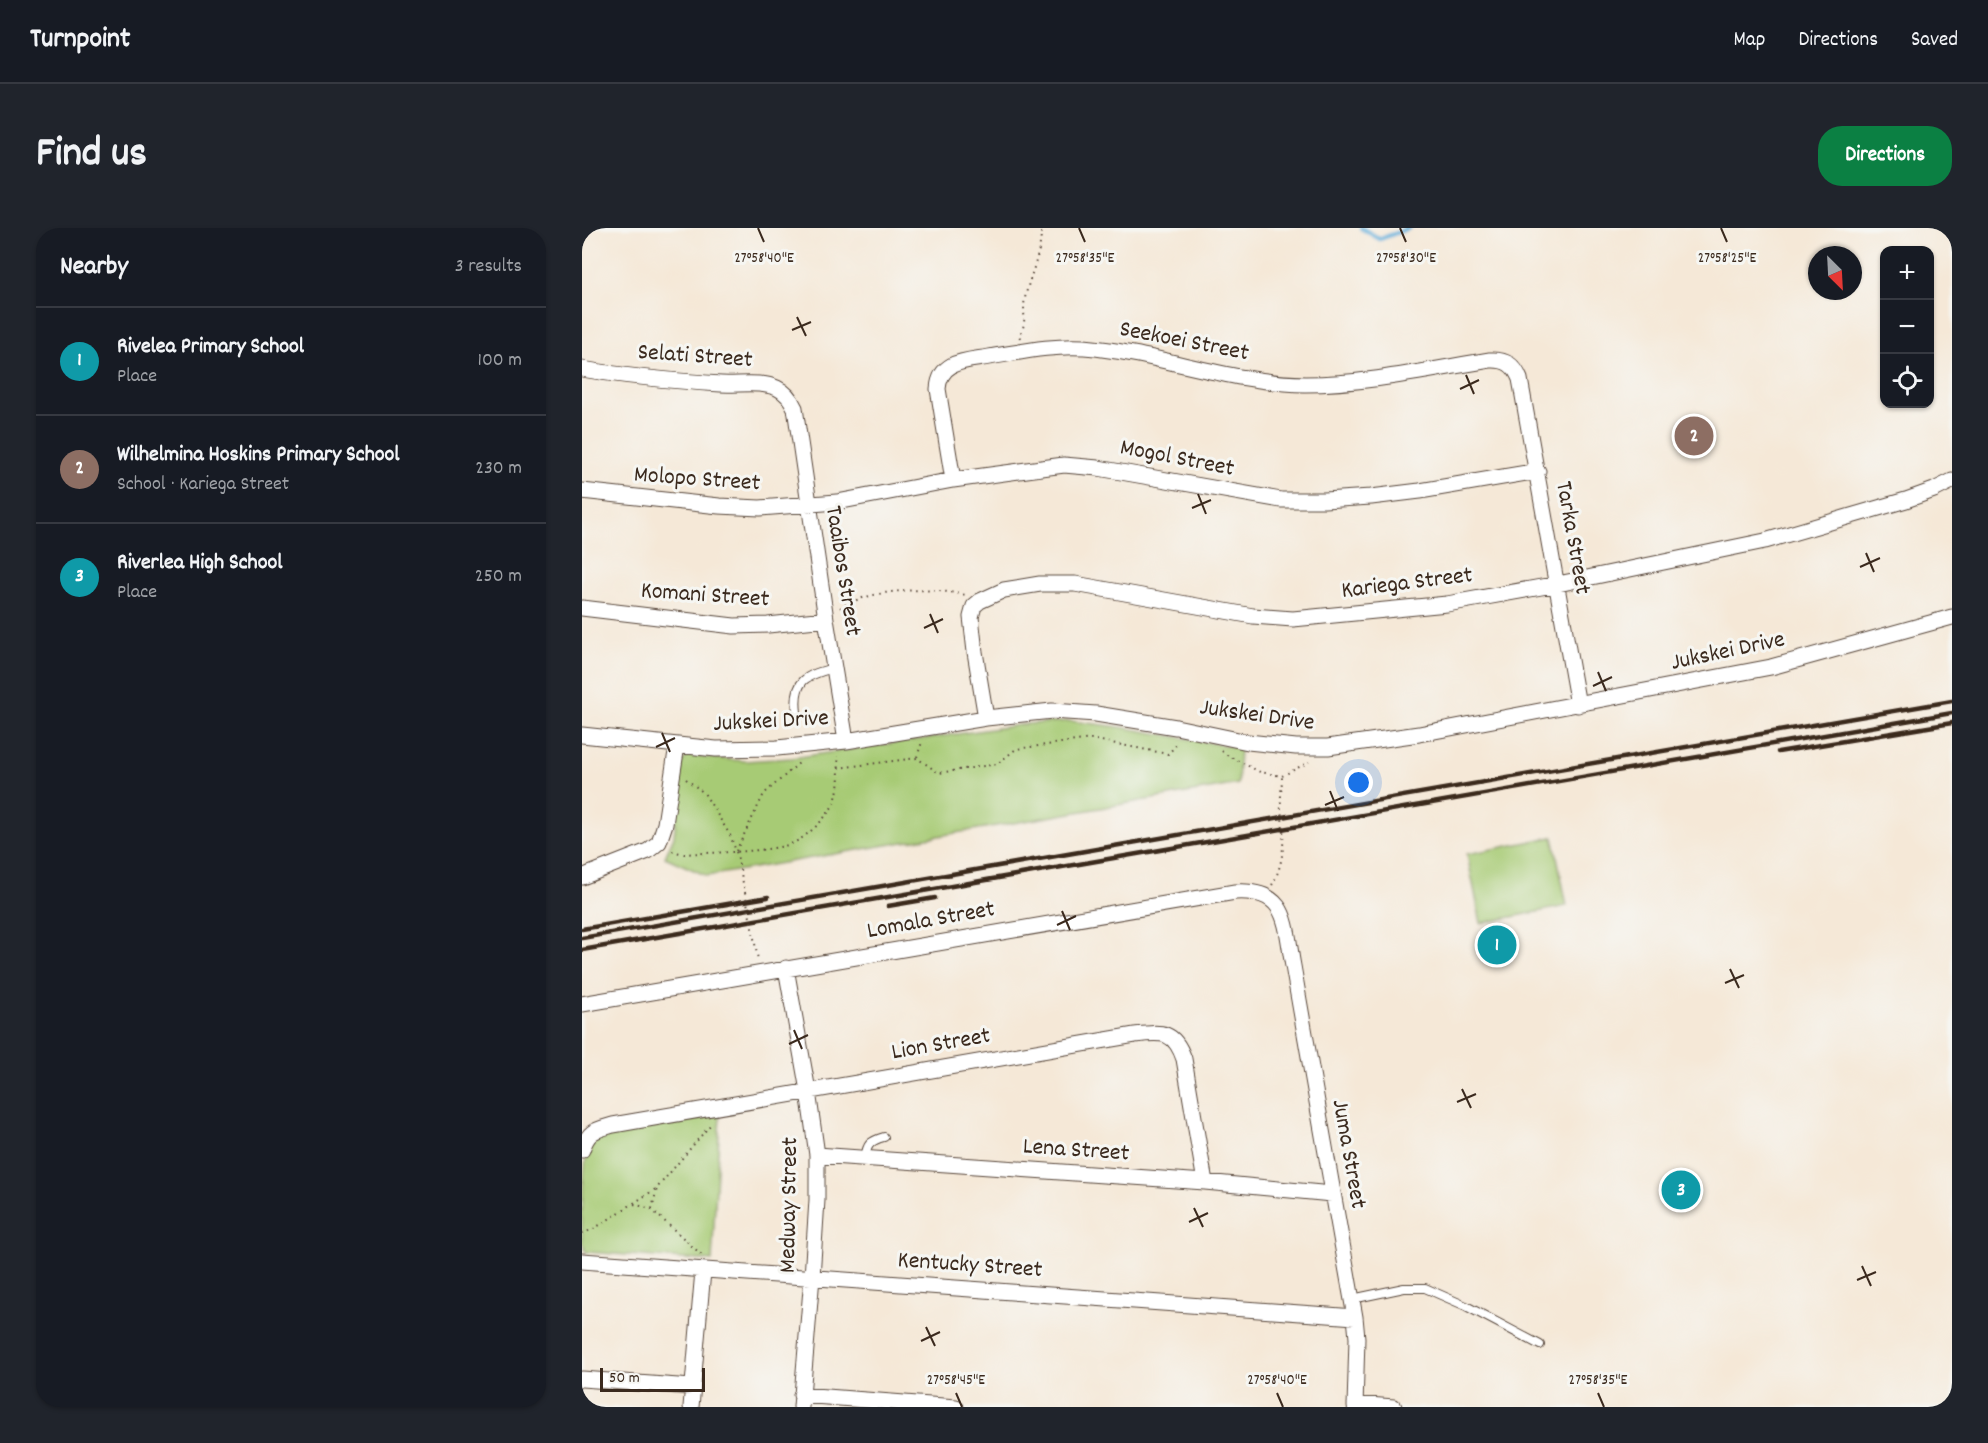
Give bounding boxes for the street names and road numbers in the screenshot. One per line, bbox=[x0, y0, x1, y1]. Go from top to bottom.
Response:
street label: Seekoei Street bbox=[1116, 313, 1252, 371]
street label: Selati Street bbox=[636, 336, 754, 378]
street label: Mogol Street bbox=[1117, 431, 1237, 487]
street label: Molopo Street bbox=[633, 459, 762, 501]
street label: Tarka Street bbox=[1545, 479, 1599, 598]
street label: Taaibos Street bbox=[815, 503, 869, 639]
street label: Kariega Street bbox=[1340, 559, 1475, 609]
street label: Komani Street bbox=[640, 575, 771, 617]
street label: Jukskei Drive bbox=[1668, 623, 1788, 681]
street label: Jukskei Drive bbox=[1197, 691, 1317, 741]
street label: Jukskei Drive bbox=[712, 702, 830, 742]
street label: Lomala Street bbox=[865, 893, 998, 949]
street label: Lion Street bbox=[889, 1020, 993, 1070]
street label: Juma Street bbox=[1322, 1097, 1374, 1212]
street label: Lena Street bbox=[1022, 1130, 1130, 1172]
street label: Medway Street bbox=[772, 1137, 808, 1273]
street label: Kentucky Street bbox=[897, 1244, 1044, 1288]

